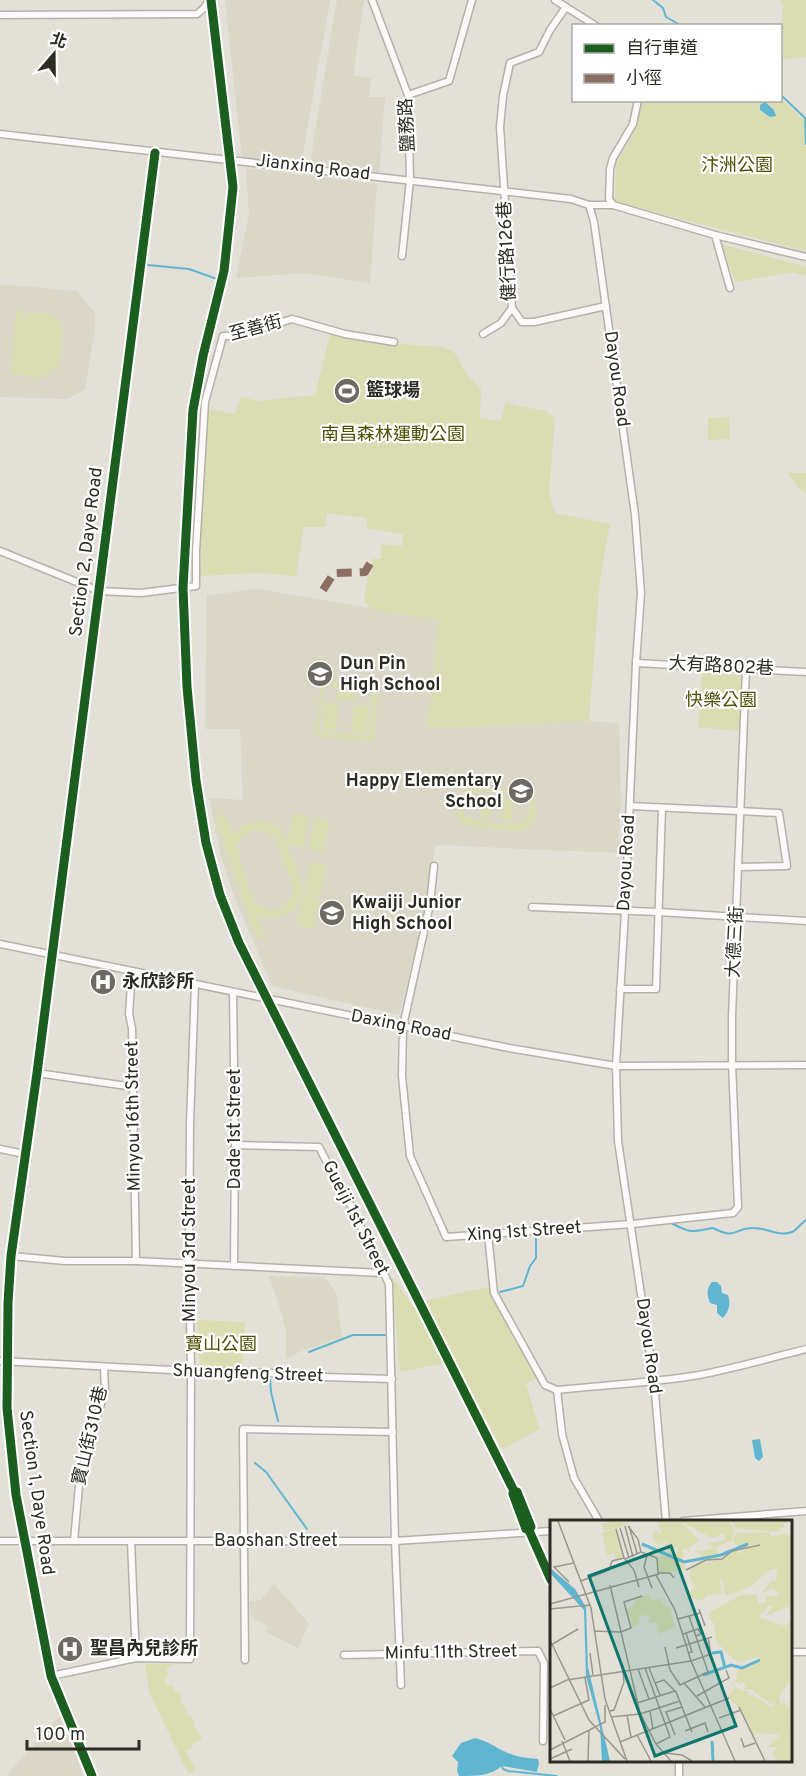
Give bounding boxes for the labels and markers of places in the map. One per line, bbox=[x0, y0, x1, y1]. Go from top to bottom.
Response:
sports icon: 籃球場 bbox=[332, 376, 362, 406]
place label: 籃球場 bbox=[366, 379, 420, 403]
place label: Dun Pin High School bbox=[340, 653, 441, 697]
school or university icon: Dun Pin High School bbox=[305, 659, 335, 689]
place label: Happy Elementary School bbox=[346, 770, 502, 814]
school or university icon: Happy Elementary School bbox=[506, 776, 536, 806]
place label: Kwaiji Junior High School bbox=[352, 892, 462, 936]
school or university icon: Kwaiji Junior High School bbox=[317, 898, 347, 928]
hospital icon: 永欣診所 bbox=[88, 967, 118, 997]
place label: 永欣診所 bbox=[122, 971, 194, 994]
hospital icon: 聖昌內兒診所 bbox=[55, 1634, 85, 1664]
place label: 聖昌內兒診所 bbox=[90, 1638, 198, 1661]

